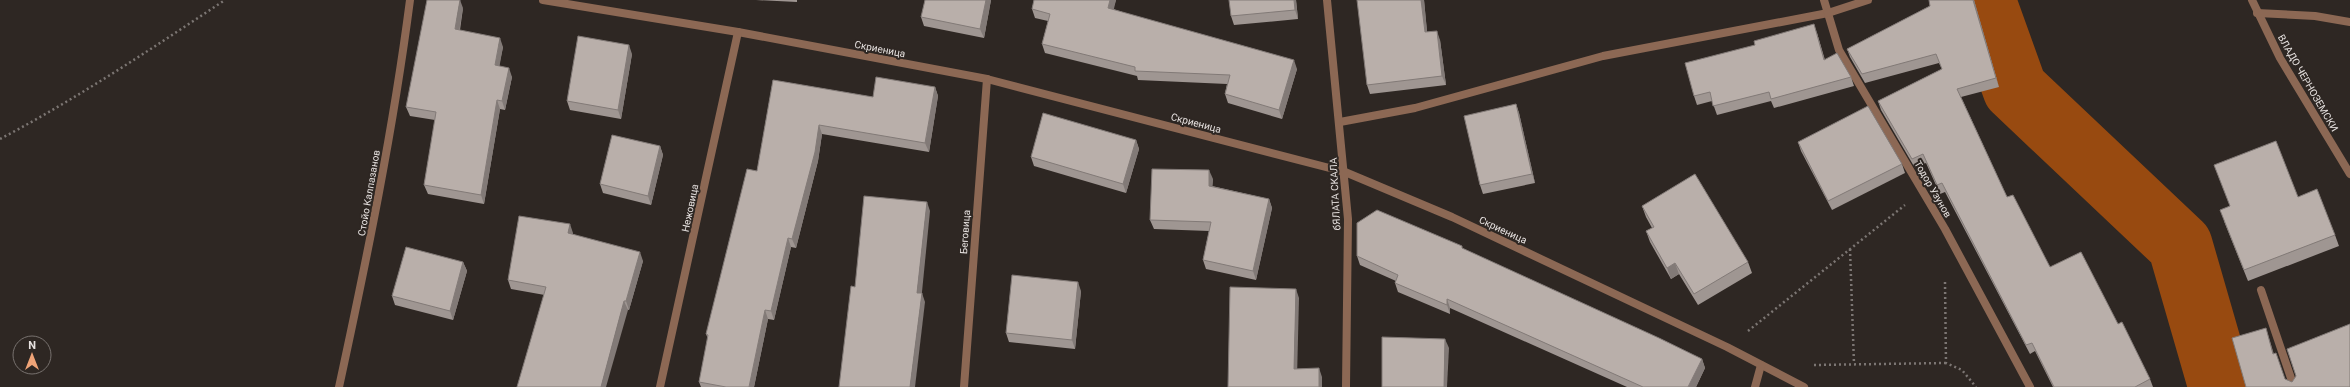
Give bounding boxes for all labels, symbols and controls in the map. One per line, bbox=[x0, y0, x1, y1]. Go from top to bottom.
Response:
street label: ВЛАДО ЧЕРНОЗЕМСКИ bbox=[2276, 33, 2340, 133]
street label: Скриеница bbox=[854, 39, 906, 59]
street label: Скриеница bbox=[1170, 111, 1222, 135]
street label: Стойо Калпазанов bbox=[356, 149, 382, 237]
street label: бЯЛАТА СКАЛА bbox=[1328, 157, 1342, 231]
street label: Тодор Узунов bbox=[1912, 159, 1954, 220]
street label: Нежовица bbox=[680, 183, 700, 233]
street label: Беговица bbox=[958, 210, 972, 254]
street label: Скриеница bbox=[1477, 214, 1529, 246]
north arrow bbox=[12, 335, 52, 375]
text: N bbox=[28, 339, 36, 352]

